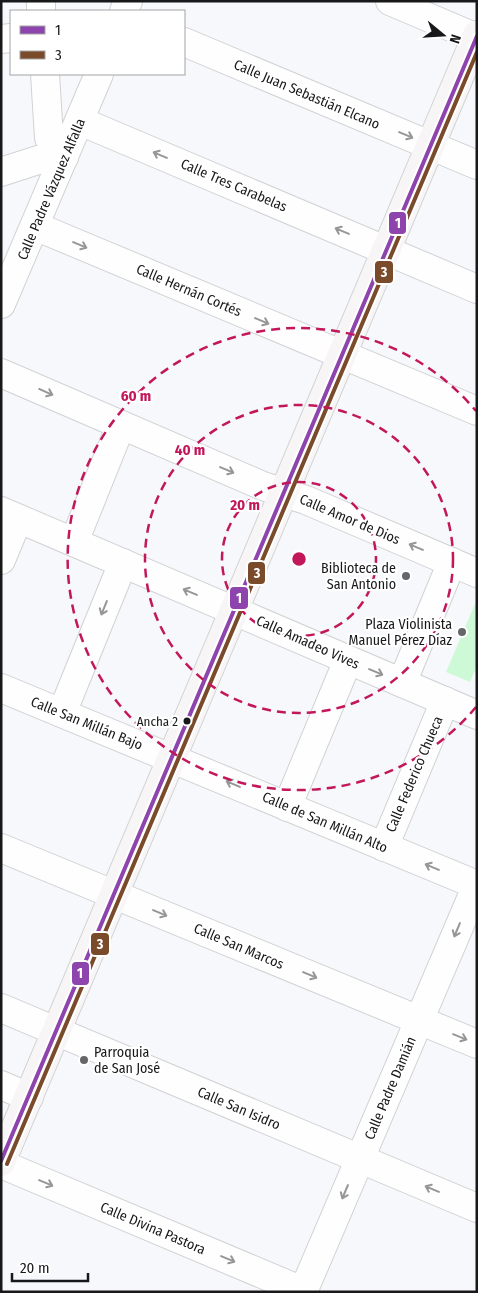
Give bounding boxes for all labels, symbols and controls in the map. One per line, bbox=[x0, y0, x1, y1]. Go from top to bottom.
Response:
legend bbox=[10, 10, 185, 75]
north arrow bbox=[418, 10, 468, 60]
text: 1 bbox=[55, 21, 61, 39]
text: N bbox=[446, 32, 464, 45]
text: 3 bbox=[55, 46, 62, 64]
street label: Calle Juan Sebastián Elcano bbox=[231, 56, 382, 133]
street label: Calle Padre Vázquez Alfalla bbox=[14, 116, 89, 263]
one-way arrow bbox=[398, 131, 413, 141]
one-way arrow bbox=[153, 149, 168, 159]
street label: Calle Tres Carabelas bbox=[178, 155, 290, 216]
line badge: 1 bbox=[388, 211, 407, 235]
text: 1 bbox=[395, 215, 401, 232]
one-way arrow bbox=[335, 225, 350, 234]
one-way arrow bbox=[72, 240, 87, 250]
line badge: 3 bbox=[374, 260, 394, 284]
street label: Calle Hernán Cortés bbox=[134, 261, 244, 320]
text: 3 bbox=[380, 264, 388, 281]
one-way arrow bbox=[254, 316, 269, 326]
text: 60 m bbox=[121, 387, 151, 405]
one-way arrow bbox=[38, 388, 53, 398]
text: 40 m bbox=[175, 441, 205, 459]
one-way arrow bbox=[219, 466, 234, 476]
street label: Calle Amor de Dios bbox=[297, 491, 403, 548]
text: 20 m bbox=[229, 496, 260, 514]
one-way arrow bbox=[409, 541, 424, 551]
centre of rings bbox=[290, 550, 308, 568]
place label: Biblioteca de San Antonio bbox=[321, 560, 396, 593]
line badge: 3 bbox=[247, 561, 266, 585]
text: 3 bbox=[253, 565, 261, 582]
marker: Biblioteca de San Antonio bbox=[400, 570, 412, 582]
one-way arrow bbox=[183, 586, 198, 596]
line badge: 1 bbox=[229, 586, 249, 610]
text: 1 bbox=[236, 590, 242, 607]
one-way arrow bbox=[99, 601, 108, 616]
street label: Calle Amadeo Vives bbox=[254, 612, 362, 673]
place label: Plaza Violinista Manuel Pérez Díaz bbox=[349, 616, 452, 649]
marker: Plaza Violinista Manuel Pérez Díaz bbox=[456, 626, 468, 638]
one-way arrow bbox=[368, 667, 383, 677]
street label: Calle San Millán Bajo bbox=[28, 693, 145, 754]
place label: Ancha 2 bbox=[137, 714, 178, 729]
street label: Calle Federico Chueca bbox=[382, 714, 447, 835]
marker: Ancha 2 bbox=[182, 716, 192, 726]
one-way arrow bbox=[226, 779, 241, 789]
street label: Calle de San Millán Alto bbox=[260, 788, 390, 857]
one-way arrow bbox=[425, 861, 440, 871]
one-way arrow bbox=[152, 908, 167, 918]
street label: Calle San Marcos bbox=[191, 920, 286, 973]
one-way arrow bbox=[452, 922, 462, 937]
line badge: 3 bbox=[90, 932, 110, 956]
text: 3 bbox=[96, 936, 104, 953]
line badge: 1 bbox=[71, 961, 90, 986]
text: 1 bbox=[77, 965, 83, 982]
one-way arrow bbox=[302, 971, 317, 980]
one-way arrow bbox=[452, 1033, 467, 1043]
street label: Calle Padre Damián bbox=[361, 1034, 420, 1142]
place label: Parroquia de San José bbox=[94, 1044, 160, 1077]
marker: Parroquia de San José bbox=[78, 1054, 90, 1066]
street label: Calle San Isidro bbox=[195, 1083, 283, 1134]
one-way arrow bbox=[38, 1178, 53, 1188]
one-way arrow bbox=[425, 1183, 440, 1193]
one-way arrow bbox=[340, 1184, 350, 1199]
street label: Calle Divina Pastora bbox=[98, 1199, 208, 1258]
scale bar bbox=[12, 1250, 89, 1282]
one-way arrow bbox=[220, 1255, 235, 1265]
text: 20 m bbox=[20, 1259, 50, 1277]

